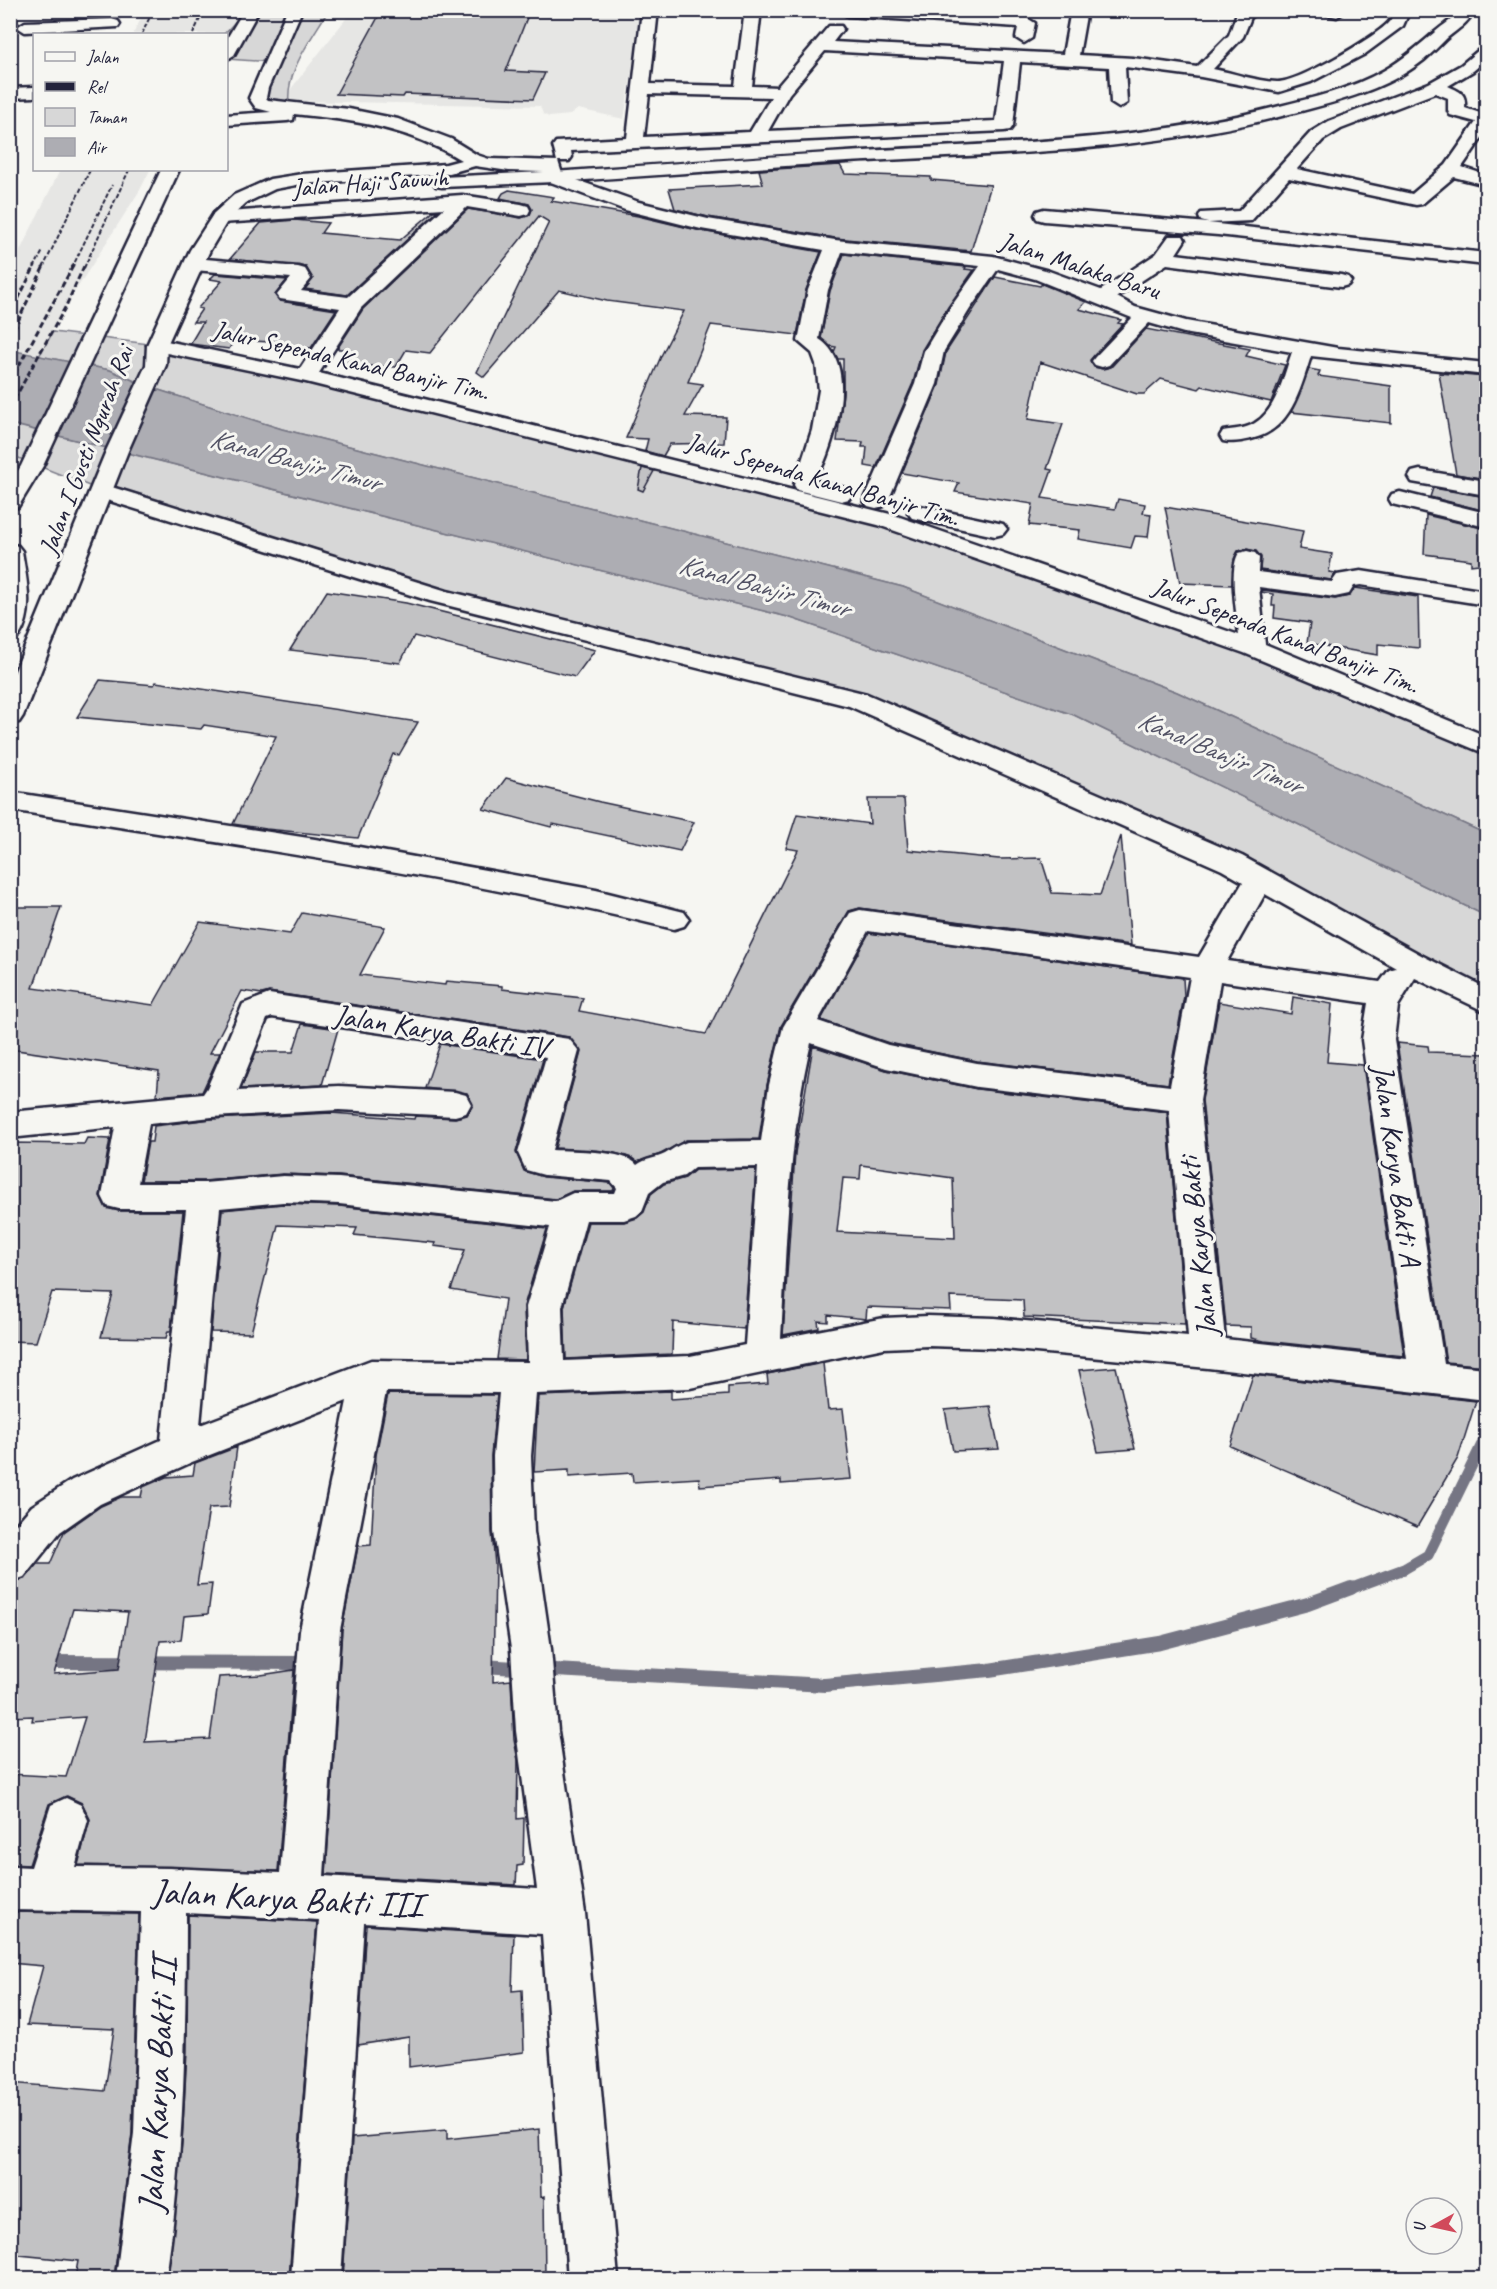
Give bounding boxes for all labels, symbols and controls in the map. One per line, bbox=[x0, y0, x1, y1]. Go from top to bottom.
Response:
legend bbox=[33, 33, 228, 171]
text: Jalan bbox=[86, 46, 119, 68]
text: Rel bbox=[87, 76, 109, 98]
text: Taman bbox=[87, 106, 128, 128]
text: Air bbox=[87, 136, 108, 158]
street label: Jalan Haji Sauwih bbox=[289, 161, 450, 205]
street label: Jalan Malaka Baru bbox=[994, 223, 1165, 307]
street label: Jalur Sependa Kanal Banjir Tim. bbox=[208, 312, 493, 408]
street label: Jalan I Gusti Ngurah Rai bbox=[31, 338, 143, 561]
water label: Kanal Banjir Timur bbox=[206, 421, 389, 500]
street label: Jalur Sependa Kanal Banjir Tim. bbox=[681, 424, 964, 534]
water label: Kanal Banjir Timur bbox=[675, 547, 858, 626]
street label: Jalur Sependa Kanal Banjir Tim. bbox=[1146, 569, 1424, 702]
water label: Kanal Banjir Timur bbox=[1133, 702, 1312, 804]
street label: Jalan Karya Bakti IV bbox=[329, 995, 556, 1067]
street label: Jalan Karya Bakti A bbox=[1364, 1060, 1430, 1270]
street label: Jalan Karya Bakti bbox=[1169, 1152, 1227, 1341]
street label: Jalan Karya Bakti III bbox=[149, 1868, 429, 1928]
street label: Jalan Karya Bakti II bbox=[127, 1949, 187, 2216]
north arrow bbox=[1404, 2196, 1464, 2256]
text: U bbox=[1409, 2219, 1431, 2233]

